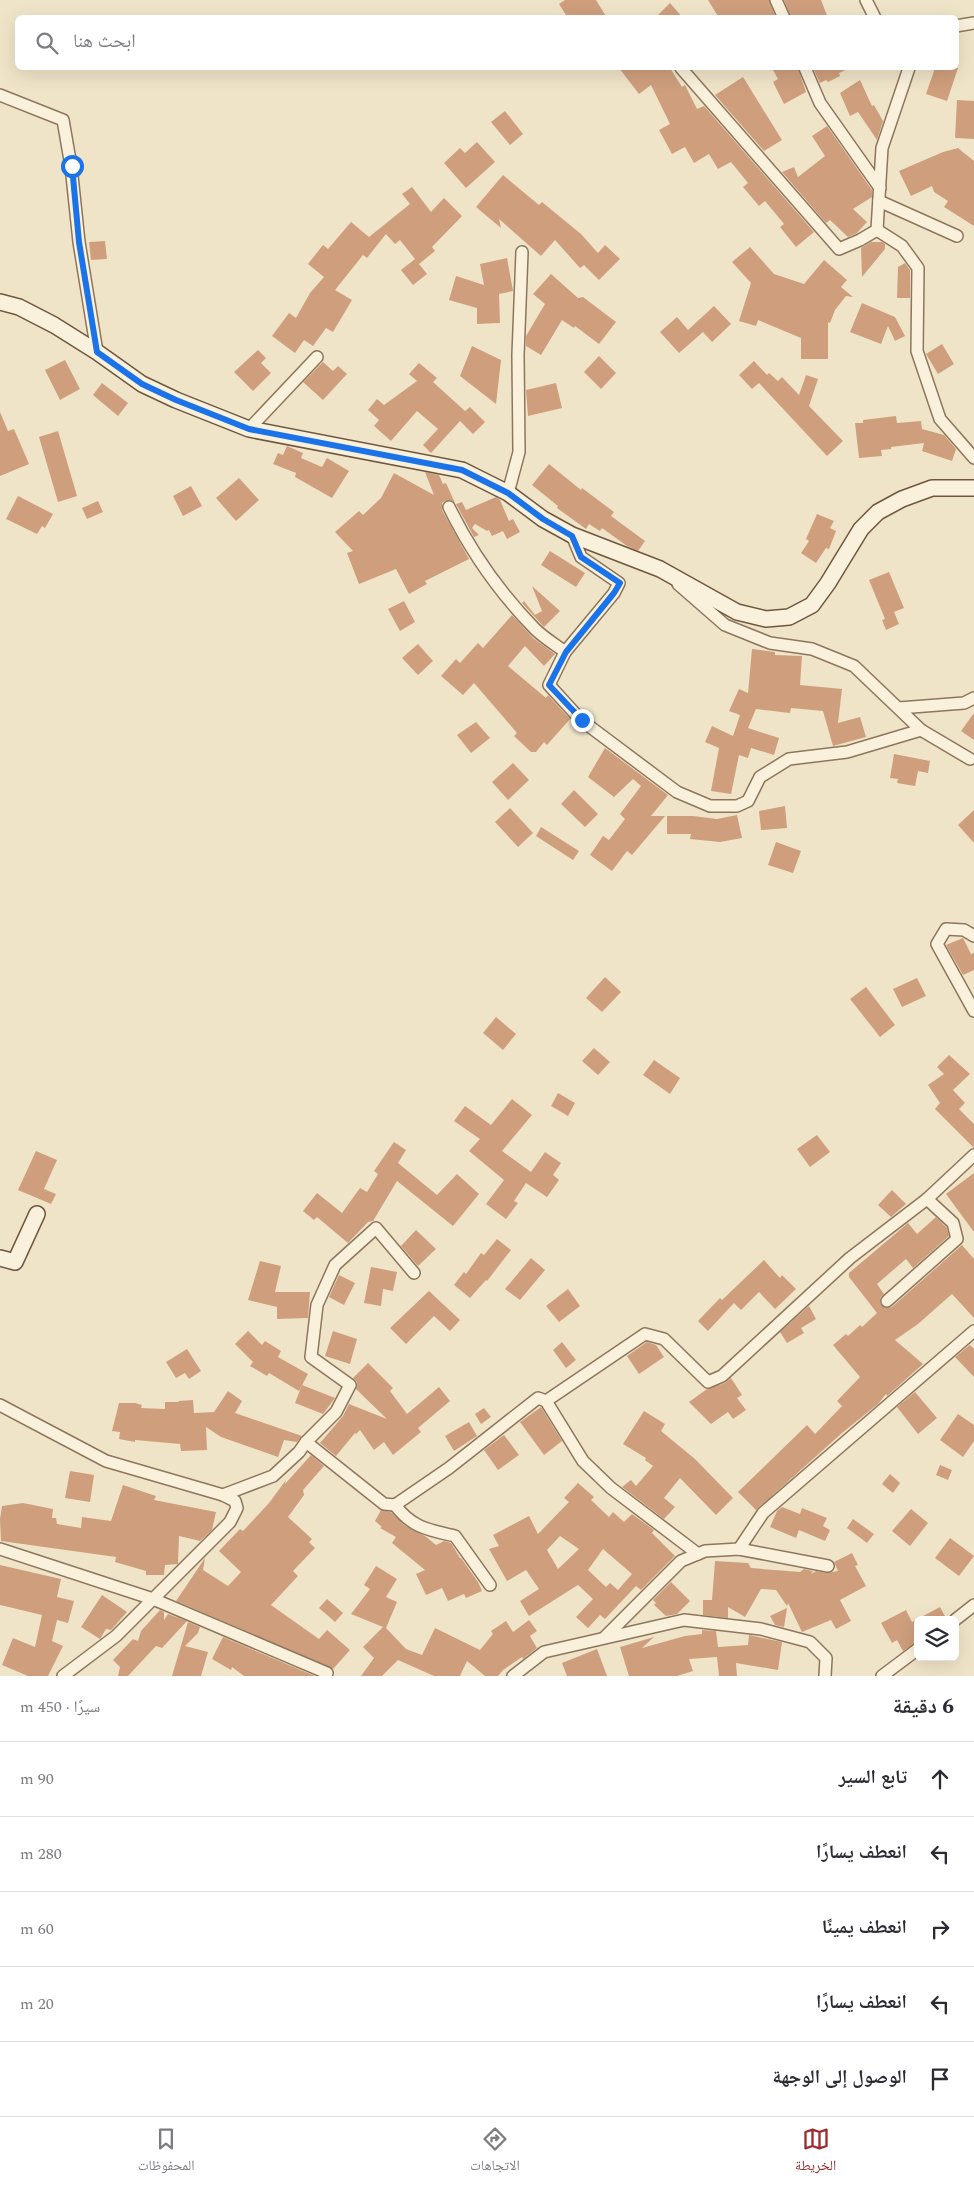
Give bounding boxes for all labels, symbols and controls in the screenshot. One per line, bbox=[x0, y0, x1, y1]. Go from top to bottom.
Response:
search box bbox=[15, 15, 959, 70]
text: ابحث هنا bbox=[73, 27, 136, 56]
icon: search bbox=[33, 29, 61, 57]
route start bbox=[61, 155, 84, 178]
route end bbox=[571, 709, 594, 732]
map controls bbox=[914, 1616, 959, 1661]
button: layers bbox=[914, 1616, 959, 1661]
text: 6 دقيقة bbox=[893, 1691, 954, 1723]
text: سيرًا · 450 m bbox=[20, 1695, 100, 1719]
text: تابع السير bbox=[839, 1763, 907, 1792]
icon: ahead bbox=[926, 1765, 954, 1793]
text: 90 m bbox=[20, 1767, 54, 1791]
text: انعطف يسارًا bbox=[816, 1838, 907, 1867]
icon: left bbox=[926, 1840, 954, 1868]
text: 280 m bbox=[20, 1842, 62, 1866]
text: انعطف يمينًا bbox=[822, 1913, 907, 1942]
icon: right bbox=[926, 1915, 954, 1943]
text: 60 m bbox=[20, 1917, 54, 1941]
text: انعطف يسارًا bbox=[816, 1988, 907, 2017]
icon: left bbox=[926, 1990, 954, 2018]
text: 20 m bbox=[20, 1992, 54, 2016]
text: الوصول إلى الوجهة bbox=[773, 2063, 907, 2092]
icon: arrive bbox=[926, 2065, 954, 2093]
tab: المحفوظات bbox=[138, 2125, 195, 2179]
tab: الاتجاهات bbox=[470, 2125, 520, 2179]
tab: الخريطة bbox=[795, 2125, 836, 2179]

